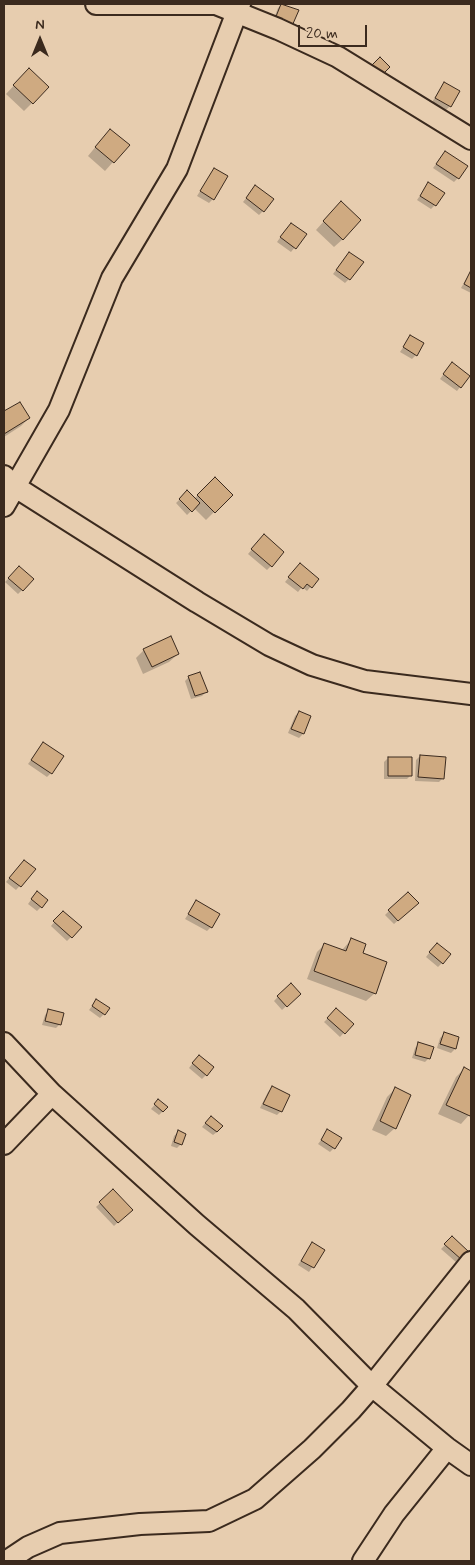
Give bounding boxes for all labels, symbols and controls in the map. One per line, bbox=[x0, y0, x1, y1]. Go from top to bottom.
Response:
north arrow bbox=[15, 15, 65, 65]
scale bar bbox=[300, 15, 369, 47]
text: N bbox=[35, 16, 45, 34]
text: 20 m bbox=[306, 24, 338, 44]

